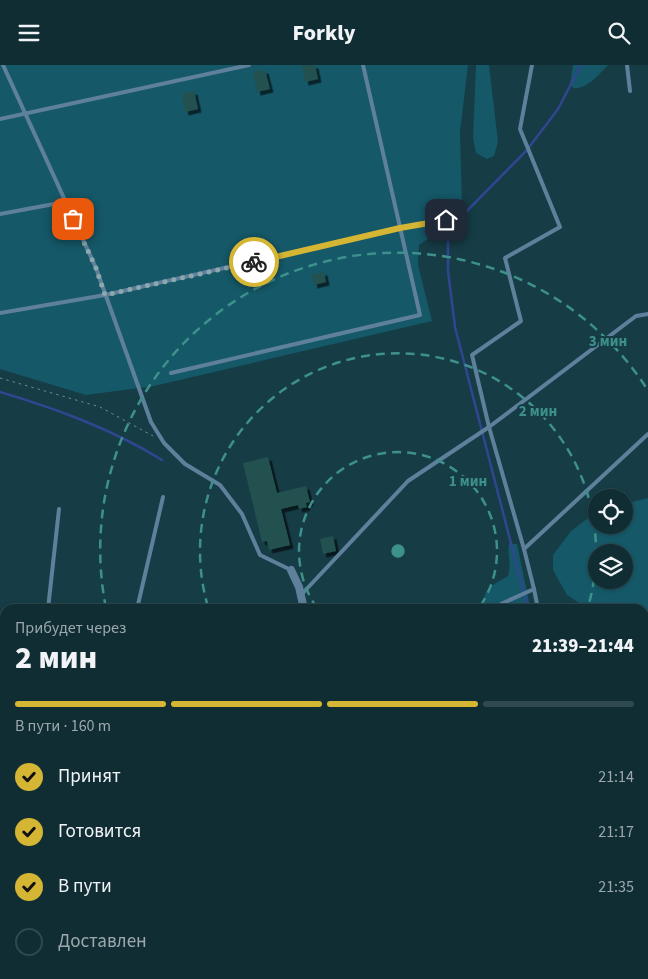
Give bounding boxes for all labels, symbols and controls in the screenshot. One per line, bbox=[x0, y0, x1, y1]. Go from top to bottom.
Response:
text: Forkly bbox=[293, 17, 355, 49]
icon: menu bbox=[15, 19, 43, 47]
icon: search bbox=[605, 19, 633, 47]
pin bbox=[52, 198, 94, 240]
pin bbox=[425, 199, 467, 241]
icon: bag bbox=[59, 205, 87, 233]
icon: home bbox=[432, 206, 460, 234]
courier bbox=[229, 237, 279, 287]
icon: bike bbox=[240, 248, 268, 276]
text: 3 мин bbox=[589, 331, 627, 352]
text: 2 мин bbox=[519, 401, 557, 422]
text: 1 мин bbox=[449, 471, 487, 492]
map controls bbox=[588, 489, 633, 589]
button: locate bbox=[588, 489, 633, 534]
centre of rings bbox=[389, 542, 407, 560]
button: layers bbox=[588, 544, 633, 589]
text: Прибудет через bbox=[15, 617, 126, 639]
text: 21:39–21:44 bbox=[532, 633, 634, 660]
text: 2 мин bbox=[15, 635, 97, 681]
text: В пути · 160 m bbox=[15, 715, 111, 737]
icon: check bbox=[15, 763, 43, 791]
text: Принят bbox=[58, 763, 121, 790]
text: 21:14 bbox=[598, 766, 634, 788]
icon: check bbox=[15, 818, 43, 846]
text: Готовится bbox=[58, 818, 141, 845]
text: 21:17 bbox=[598, 821, 634, 843]
icon: check bbox=[15, 873, 43, 901]
text: В пути bbox=[58, 873, 112, 900]
text: 21:35 bbox=[598, 876, 634, 898]
text: Доставлен bbox=[58, 928, 147, 955]

